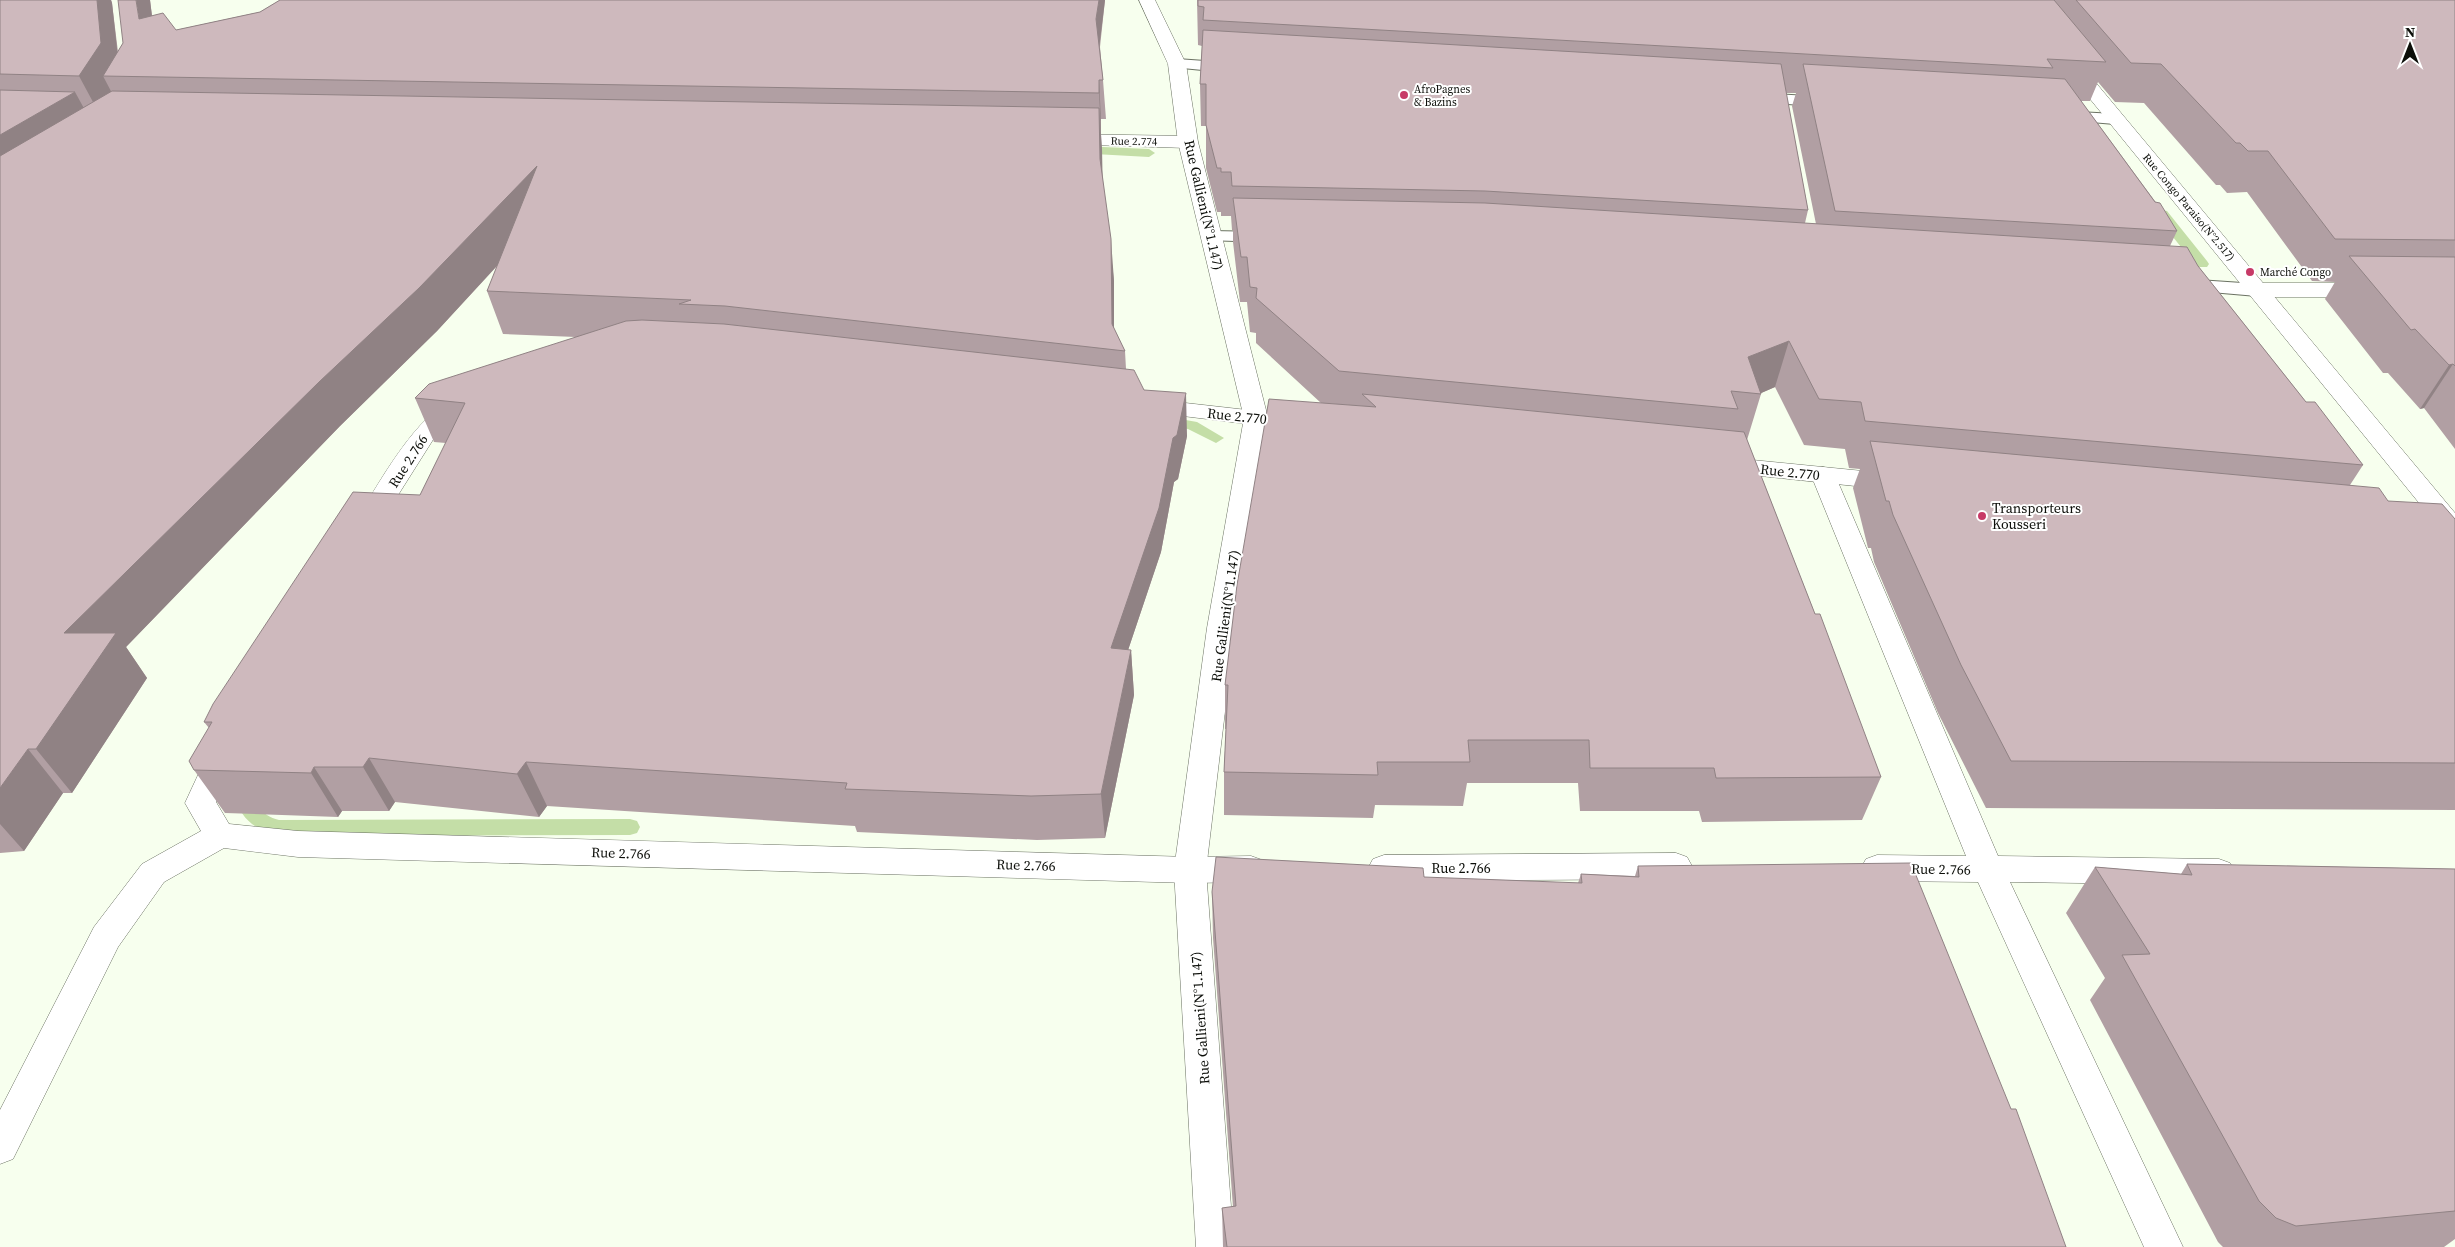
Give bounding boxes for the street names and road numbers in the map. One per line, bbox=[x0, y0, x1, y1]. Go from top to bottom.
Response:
street label: Rue 2.774 bbox=[1110, 134, 1158, 149]
street label: Rue Gallieni(N°1.147) bbox=[1179, 138, 1229, 272]
street label: Rue Congo Paraiso(N°2.517) bbox=[2139, 150, 2238, 264]
street label: Rue 2.770 bbox=[1206, 403, 1268, 429]
street label: Rue 2.766 bbox=[383, 431, 433, 491]
street label: Rue 2.770 bbox=[1759, 459, 1821, 485]
street label: Rue Gallieni(N°1.147) bbox=[1206, 549, 1244, 683]
street label: Rue 2.766 bbox=[591, 842, 651, 864]
street label: Rue 2.766 bbox=[996, 854, 1056, 876]
street label: Rue 2.766 bbox=[1431, 858, 1491, 878]
street label: Rue 2.766 bbox=[1911, 858, 1971, 880]
street label: Rue Gallieni(N°1.147) bbox=[1185, 951, 1215, 1085]

